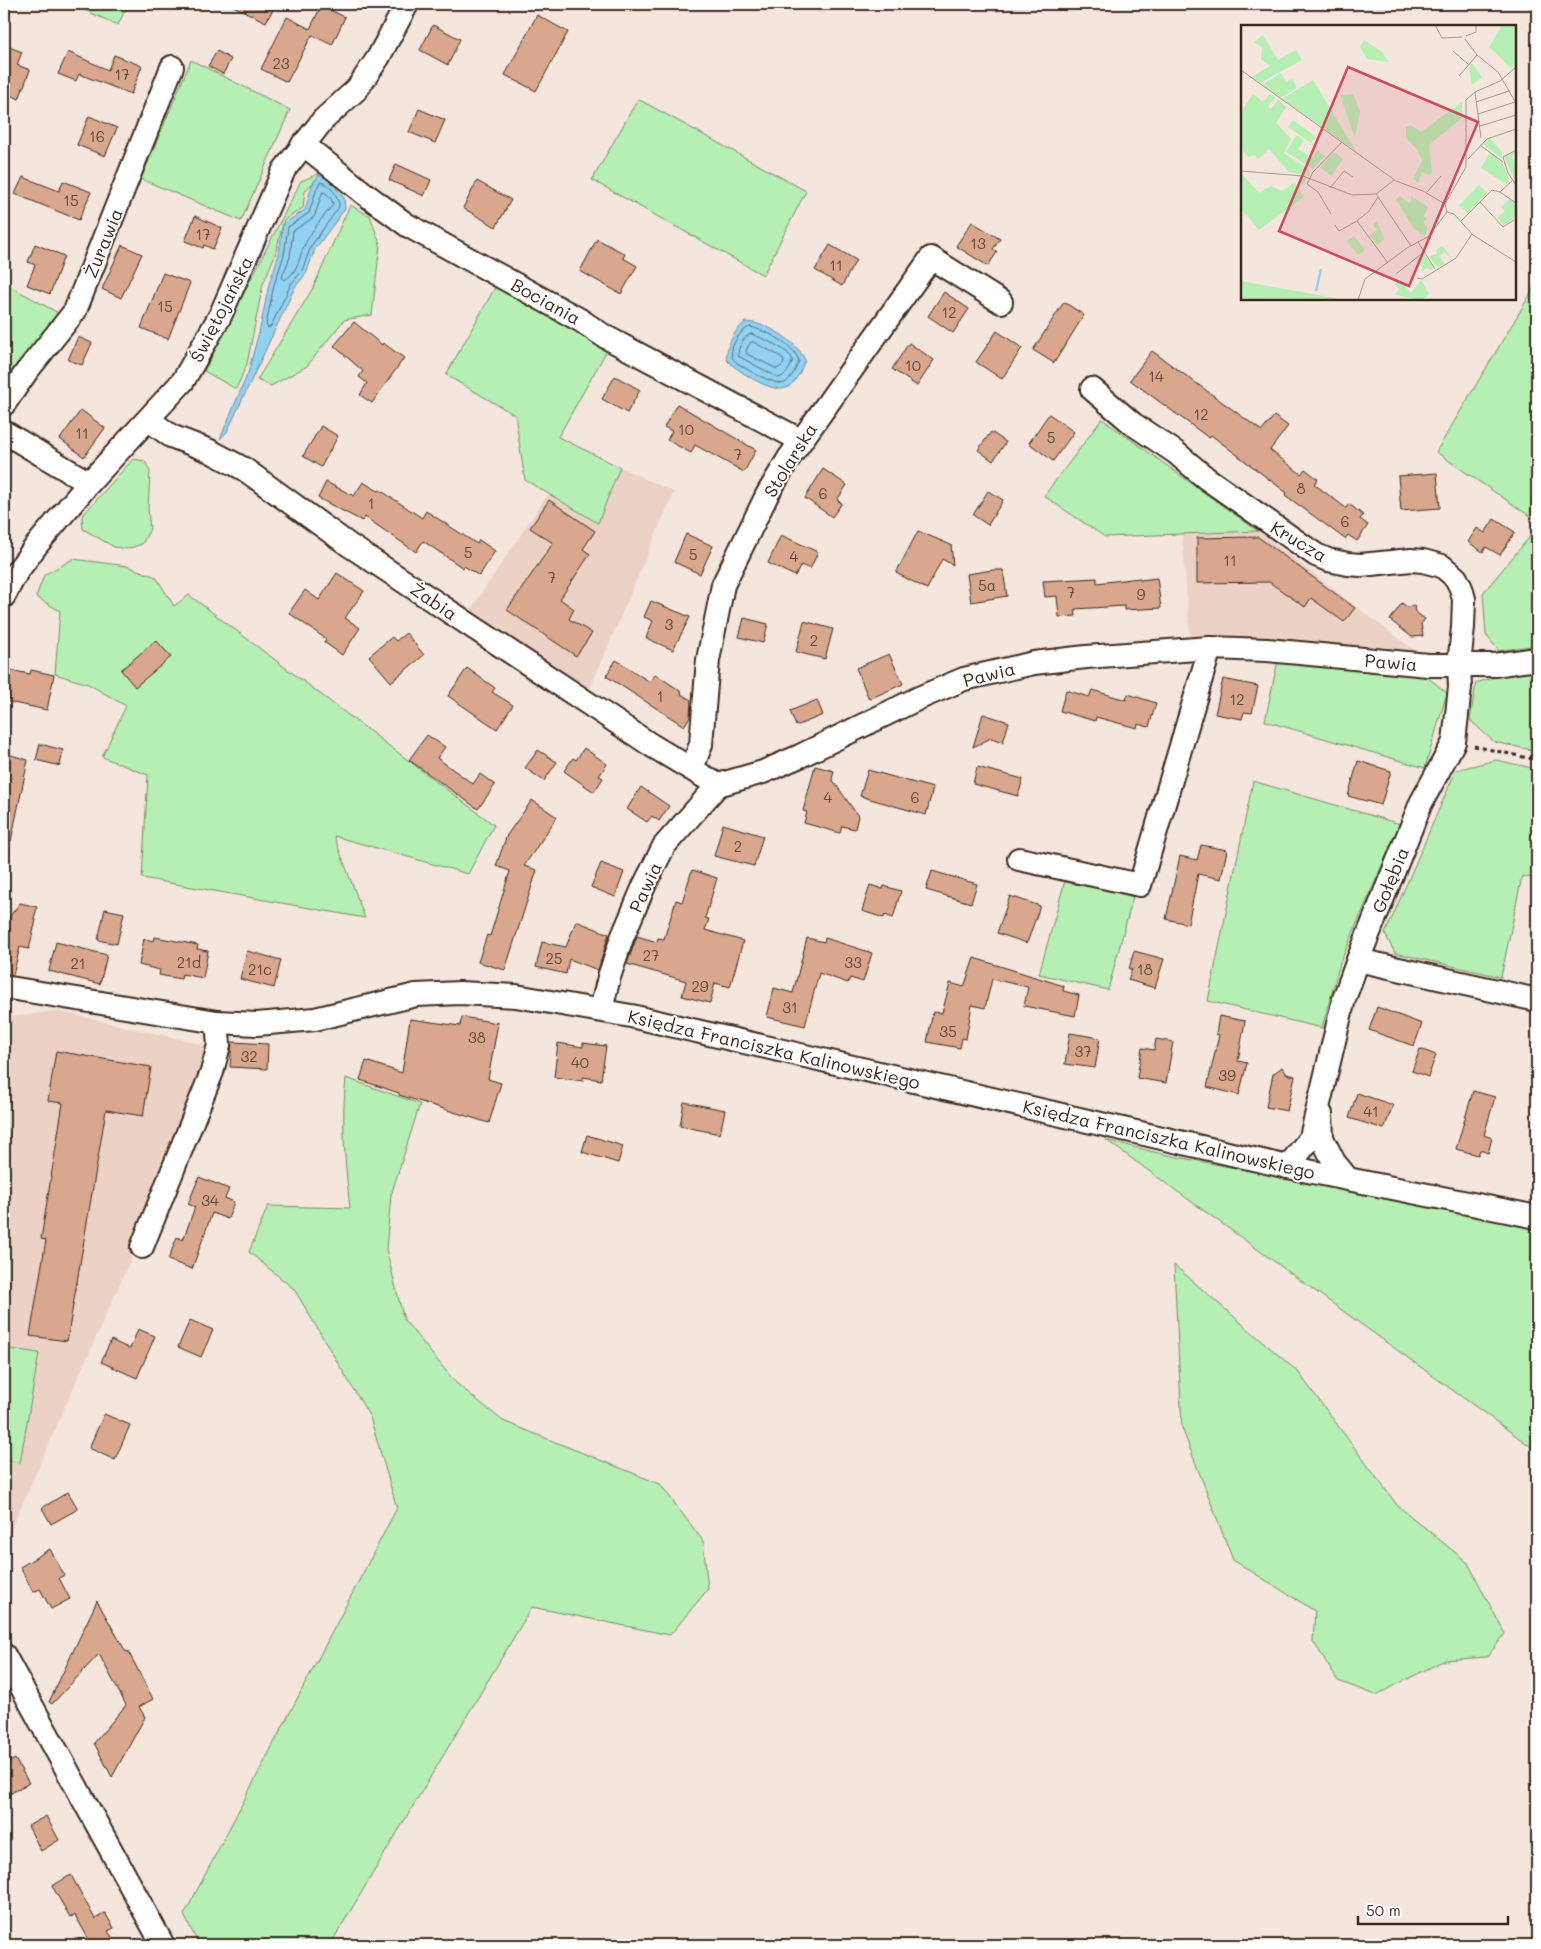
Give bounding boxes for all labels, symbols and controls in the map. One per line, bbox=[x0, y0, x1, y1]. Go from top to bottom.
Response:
inset map bbox=[1241, 25, 1516, 300]
house number: 23 bbox=[272, 53, 290, 73]
house number: 17 bbox=[114, 64, 130, 84]
house number: 16 bbox=[89, 126, 105, 146]
house number: 15 bbox=[63, 190, 79, 210]
street label: Żurawia bbox=[78, 205, 128, 281]
house number: 17 bbox=[195, 224, 211, 244]
house number: 13 bbox=[970, 233, 986, 253]
street label: Świętojańska bbox=[184, 252, 258, 366]
house number: 11 bbox=[829, 255, 843, 275]
street label: Bociania bbox=[507, 272, 585, 330]
house number: 15 bbox=[157, 296, 173, 316]
house number: 12 bbox=[941, 302, 957, 322]
house number: 10 bbox=[905, 355, 921, 375]
house number: 14 bbox=[1148, 366, 1164, 386]
house number: 12 bbox=[1193, 404, 1209, 424]
street label: Stolarska bbox=[758, 418, 822, 502]
house number: 10 bbox=[678, 419, 694, 439]
house number: 11 bbox=[75, 423, 89, 443]
house number: 5 bbox=[1047, 427, 1055, 447]
house number: 7 bbox=[734, 444, 742, 464]
house number: 8 bbox=[1296, 478, 1306, 498]
house number: 6 bbox=[818, 483, 828, 503]
house number: 1 bbox=[368, 493, 374, 513]
house number: 6 bbox=[1340, 511, 1350, 531]
street label: Krucza bbox=[1266, 515, 1332, 567]
house number: 5 bbox=[464, 542, 472, 562]
house number: 5 bbox=[689, 544, 697, 564]
house number: 4 bbox=[790, 546, 799, 566]
house number: 11 bbox=[1223, 550, 1237, 570]
house number: 7 bbox=[548, 567, 556, 587]
house number: 5a bbox=[978, 575, 996, 595]
street label: Żabia bbox=[406, 577, 462, 625]
house number: 7 bbox=[1067, 582, 1075, 602]
house number: 9 bbox=[1137, 584, 1146, 604]
house number: 3 bbox=[665, 614, 674, 634]
house number: 2 bbox=[810, 630, 818, 650]
street label: Pawia bbox=[1364, 648, 1418, 676]
street label: Pawia bbox=[960, 656, 1018, 692]
house number: 1 bbox=[657, 686, 663, 706]
house number: 12 bbox=[1229, 689, 1245, 709]
house number: 4 bbox=[824, 787, 833, 807]
house number: 6 bbox=[910, 787, 920, 807]
house number: 2 bbox=[734, 836, 742, 856]
street label: Gołębia bbox=[1366, 844, 1414, 916]
street label: Pawia bbox=[623, 858, 667, 916]
house number: 27 bbox=[643, 945, 659, 965]
house number: 25 bbox=[545, 948, 563, 968]
house number: 21d bbox=[177, 952, 201, 972]
house number: 33 bbox=[844, 952, 862, 972]
house number: 21 bbox=[70, 953, 86, 973]
house number: 21c bbox=[248, 959, 272, 979]
house number: 18 bbox=[1137, 959, 1153, 979]
house number: 29 bbox=[691, 976, 709, 996]
house number: 31 bbox=[782, 997, 798, 1017]
street label: Księdza Franciszka Kalinowskiego bbox=[626, 1004, 923, 1094]
house number: 35 bbox=[939, 1021, 957, 1041]
house number: 38 bbox=[468, 1027, 486, 1047]
house number: 37 bbox=[1074, 1041, 1092, 1061]
house number: 32 bbox=[240, 1046, 258, 1066]
house number: 40 bbox=[571, 1052, 589, 1072]
house number: 39 bbox=[1218, 1065, 1236, 1085]
street label: Księdza Franciszka Kalinowskiego bbox=[1021, 1094, 1318, 1184]
house number: 41 bbox=[1363, 1101, 1379, 1121]
house number: 34 bbox=[201, 1190, 219, 1210]
scale bar bbox=[1358, 1894, 1508, 1926]
text: 50 m bbox=[1366, 1900, 1401, 1920]

